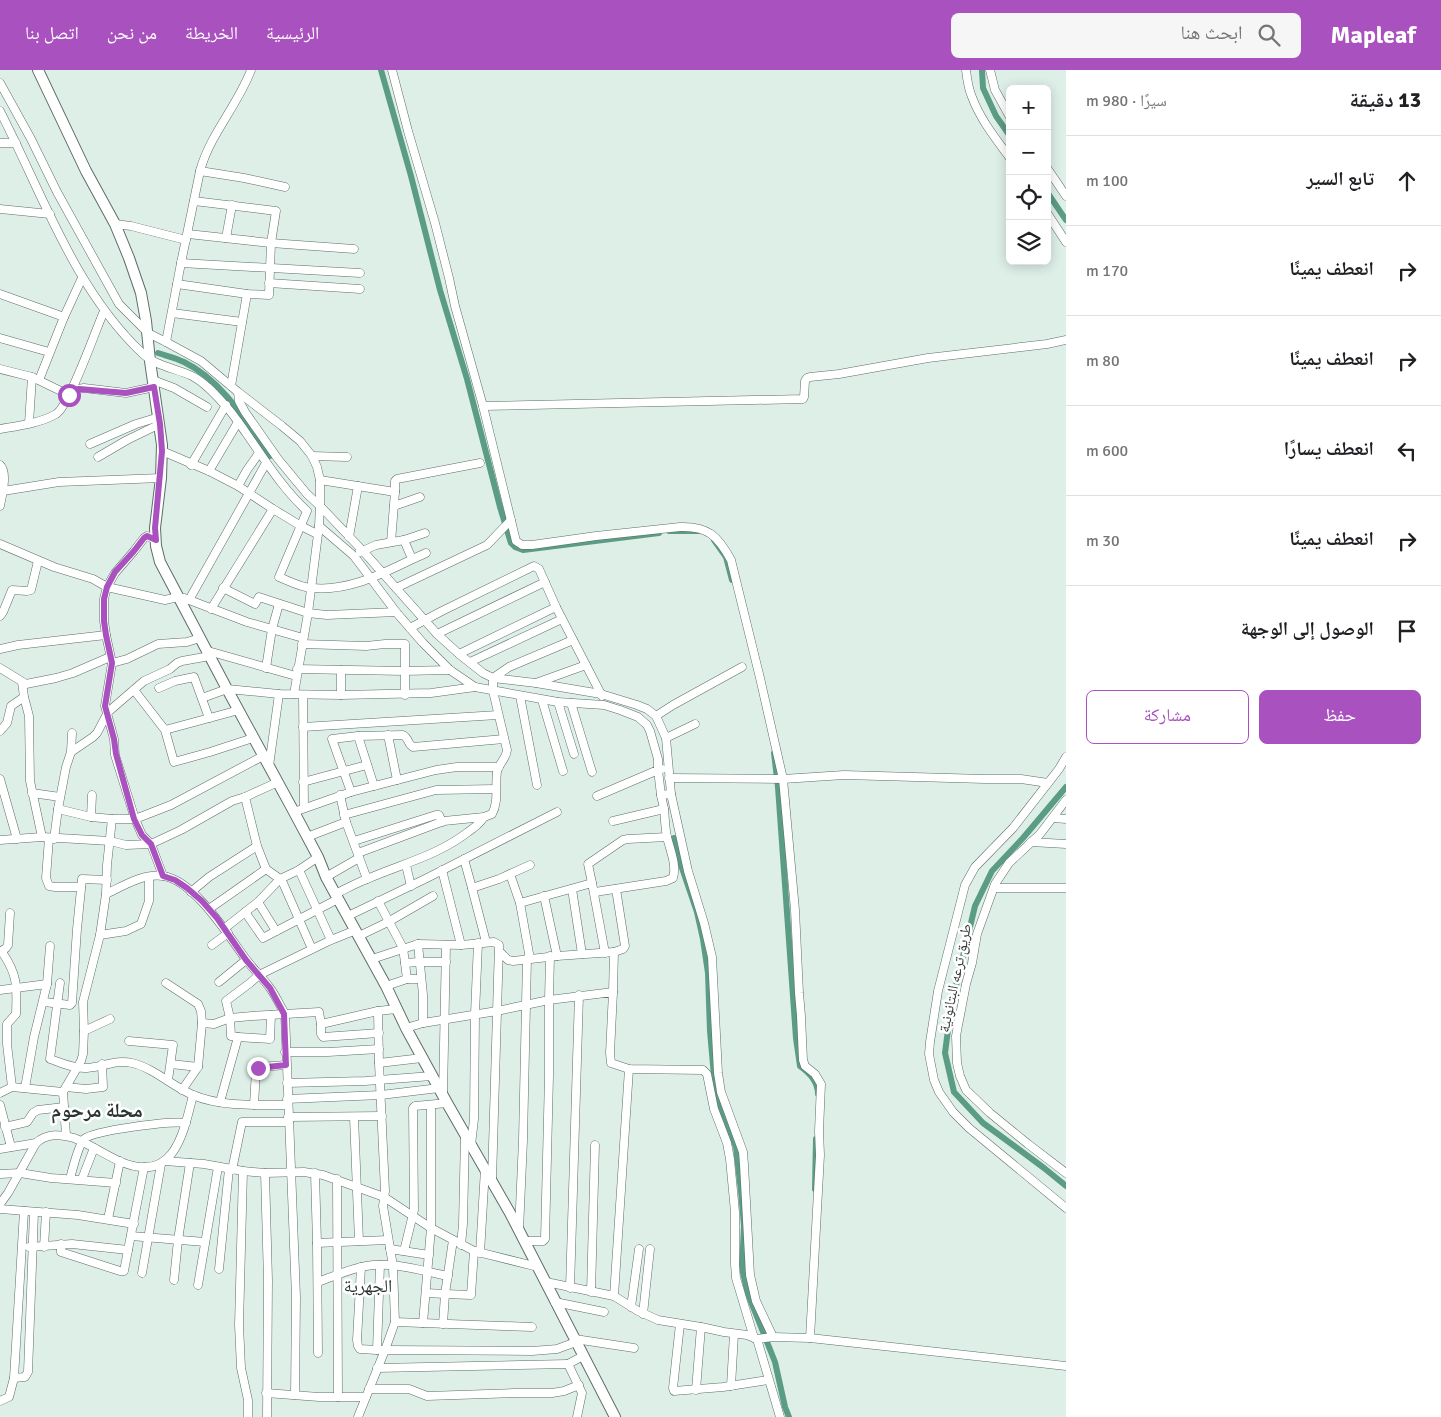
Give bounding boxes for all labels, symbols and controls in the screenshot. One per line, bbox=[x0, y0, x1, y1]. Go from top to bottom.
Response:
search box bbox=[951, 13, 1301, 58]
text: Mapleaf bbox=[1331, 20, 1416, 50]
text: ابحث هنا bbox=[1180, 21, 1243, 45]
icon: search bbox=[1255, 21, 1283, 49]
text: اتصل بنا bbox=[25, 22, 79, 44]
text: من نحن bbox=[107, 22, 157, 44]
text: الخريطة bbox=[185, 22, 238, 44]
text: الرئيسية bbox=[266, 22, 319, 44]
map controls bbox=[1006, 85, 1051, 265]
button: + bbox=[1006, 85, 1051, 130]
text: 13 دقيقة bbox=[1350, 87, 1421, 113]
text: سيرًا · 980 m bbox=[1086, 91, 1167, 111]
button: − bbox=[1006, 130, 1051, 175]
text: تابع السير bbox=[1306, 167, 1374, 191]
icon: ahead bbox=[1393, 167, 1421, 195]
text: 100 m bbox=[1086, 171, 1128, 191]
button: locate bbox=[1006, 175, 1051, 220]
button: layers bbox=[1006, 220, 1051, 265]
text: انعطف يمينًا bbox=[1289, 257, 1374, 281]
icon: right bbox=[1393, 257, 1421, 285]
text: 170 m bbox=[1086, 261, 1128, 281]
text: انعطف يمينًا bbox=[1289, 347, 1374, 371]
icon: right bbox=[1393, 347, 1421, 375]
text: 80 m bbox=[1086, 351, 1120, 371]
route start bbox=[58, 384, 81, 407]
text: انعطف يسارًا bbox=[1284, 437, 1374, 461]
icon: left bbox=[1393, 437, 1421, 465]
text: 600 m bbox=[1086, 441, 1128, 461]
text: انعطف يمينًا bbox=[1289, 527, 1374, 551]
icon: right bbox=[1393, 527, 1421, 555]
text: 30 m bbox=[1086, 531, 1120, 551]
text: الوصول إلى الوجهة bbox=[1241, 617, 1374, 641]
icon: arrive bbox=[1393, 617, 1421, 645]
button: مشاركة bbox=[1086, 690, 1249, 744]
button: حفظ bbox=[1259, 690, 1421, 744]
street label: طريق ترعه البتانونية bbox=[935, 922, 976, 1034]
route end bbox=[247, 1057, 270, 1080]
district label: محلة مرحوم bbox=[51, 1098, 143, 1124]
district label: الجهرية bbox=[344, 1275, 392, 1297]

